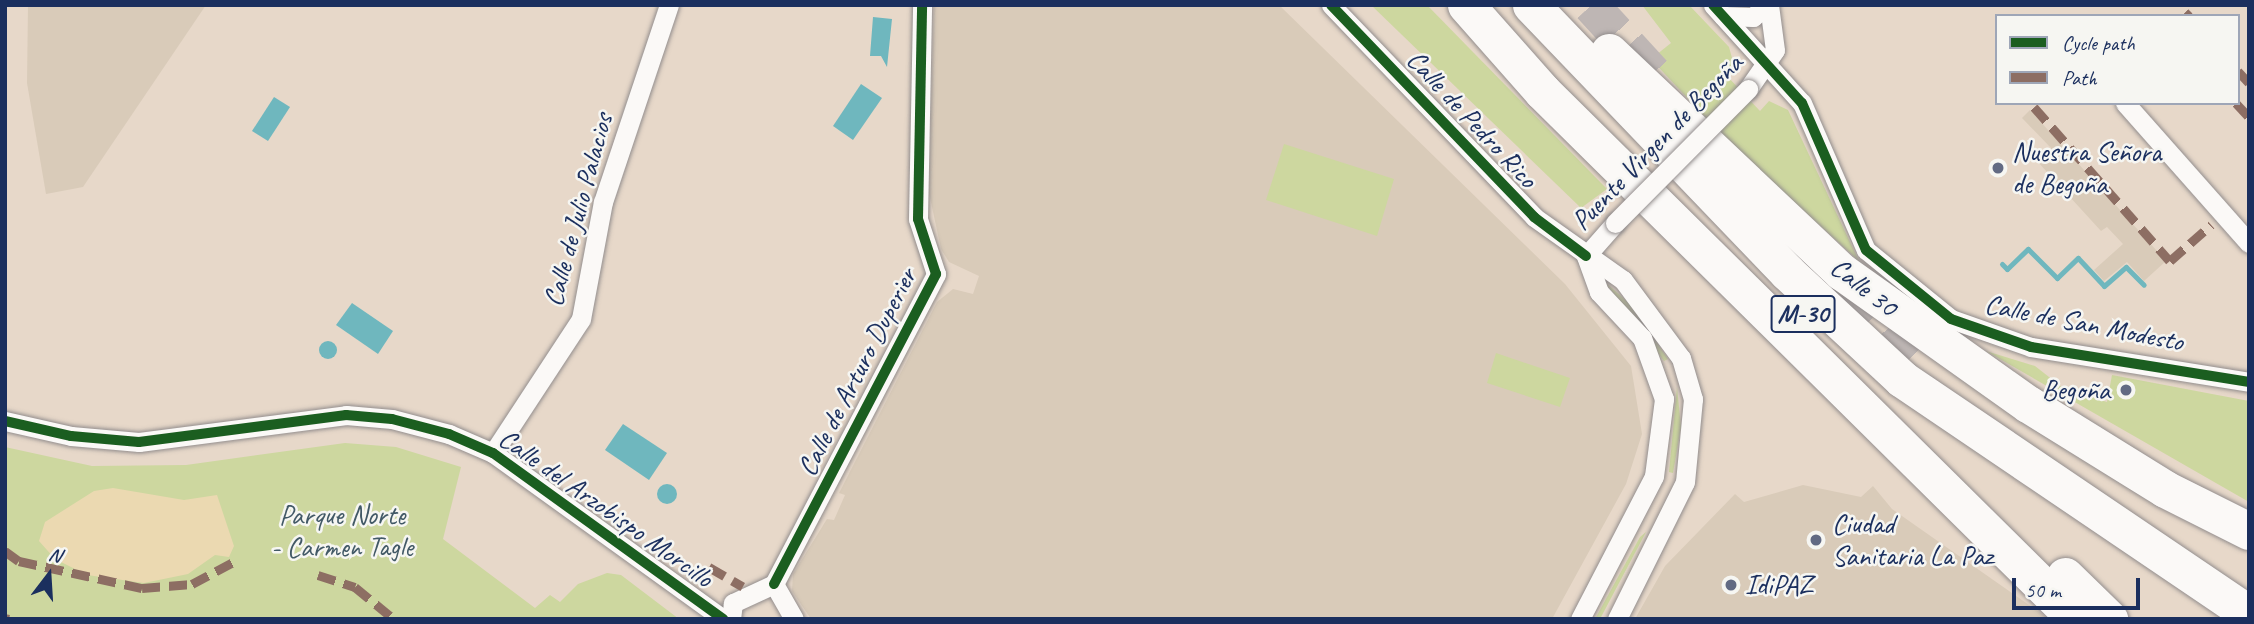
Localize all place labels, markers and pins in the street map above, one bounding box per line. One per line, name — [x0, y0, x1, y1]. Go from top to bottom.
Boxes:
place label: Nuestra Señora de Begoña — [2012, 135, 2161, 201]
marker: Nuestra Señora de Begoña — [1990, 160, 2006, 176]
place label: Begoña — [2042, 373, 2110, 407]
marker: Begoña — [2116, 380, 2136, 400]
place label: Ciudad Sanitaria La Paz — [1832, 507, 1993, 573]
marker: Ciudad Sanitaria La Paz — [1806, 530, 1826, 550]
place label: IdiPAZ — [1745, 568, 1813, 602]
marker: IdiPAZ — [1723, 577, 1739, 593]

